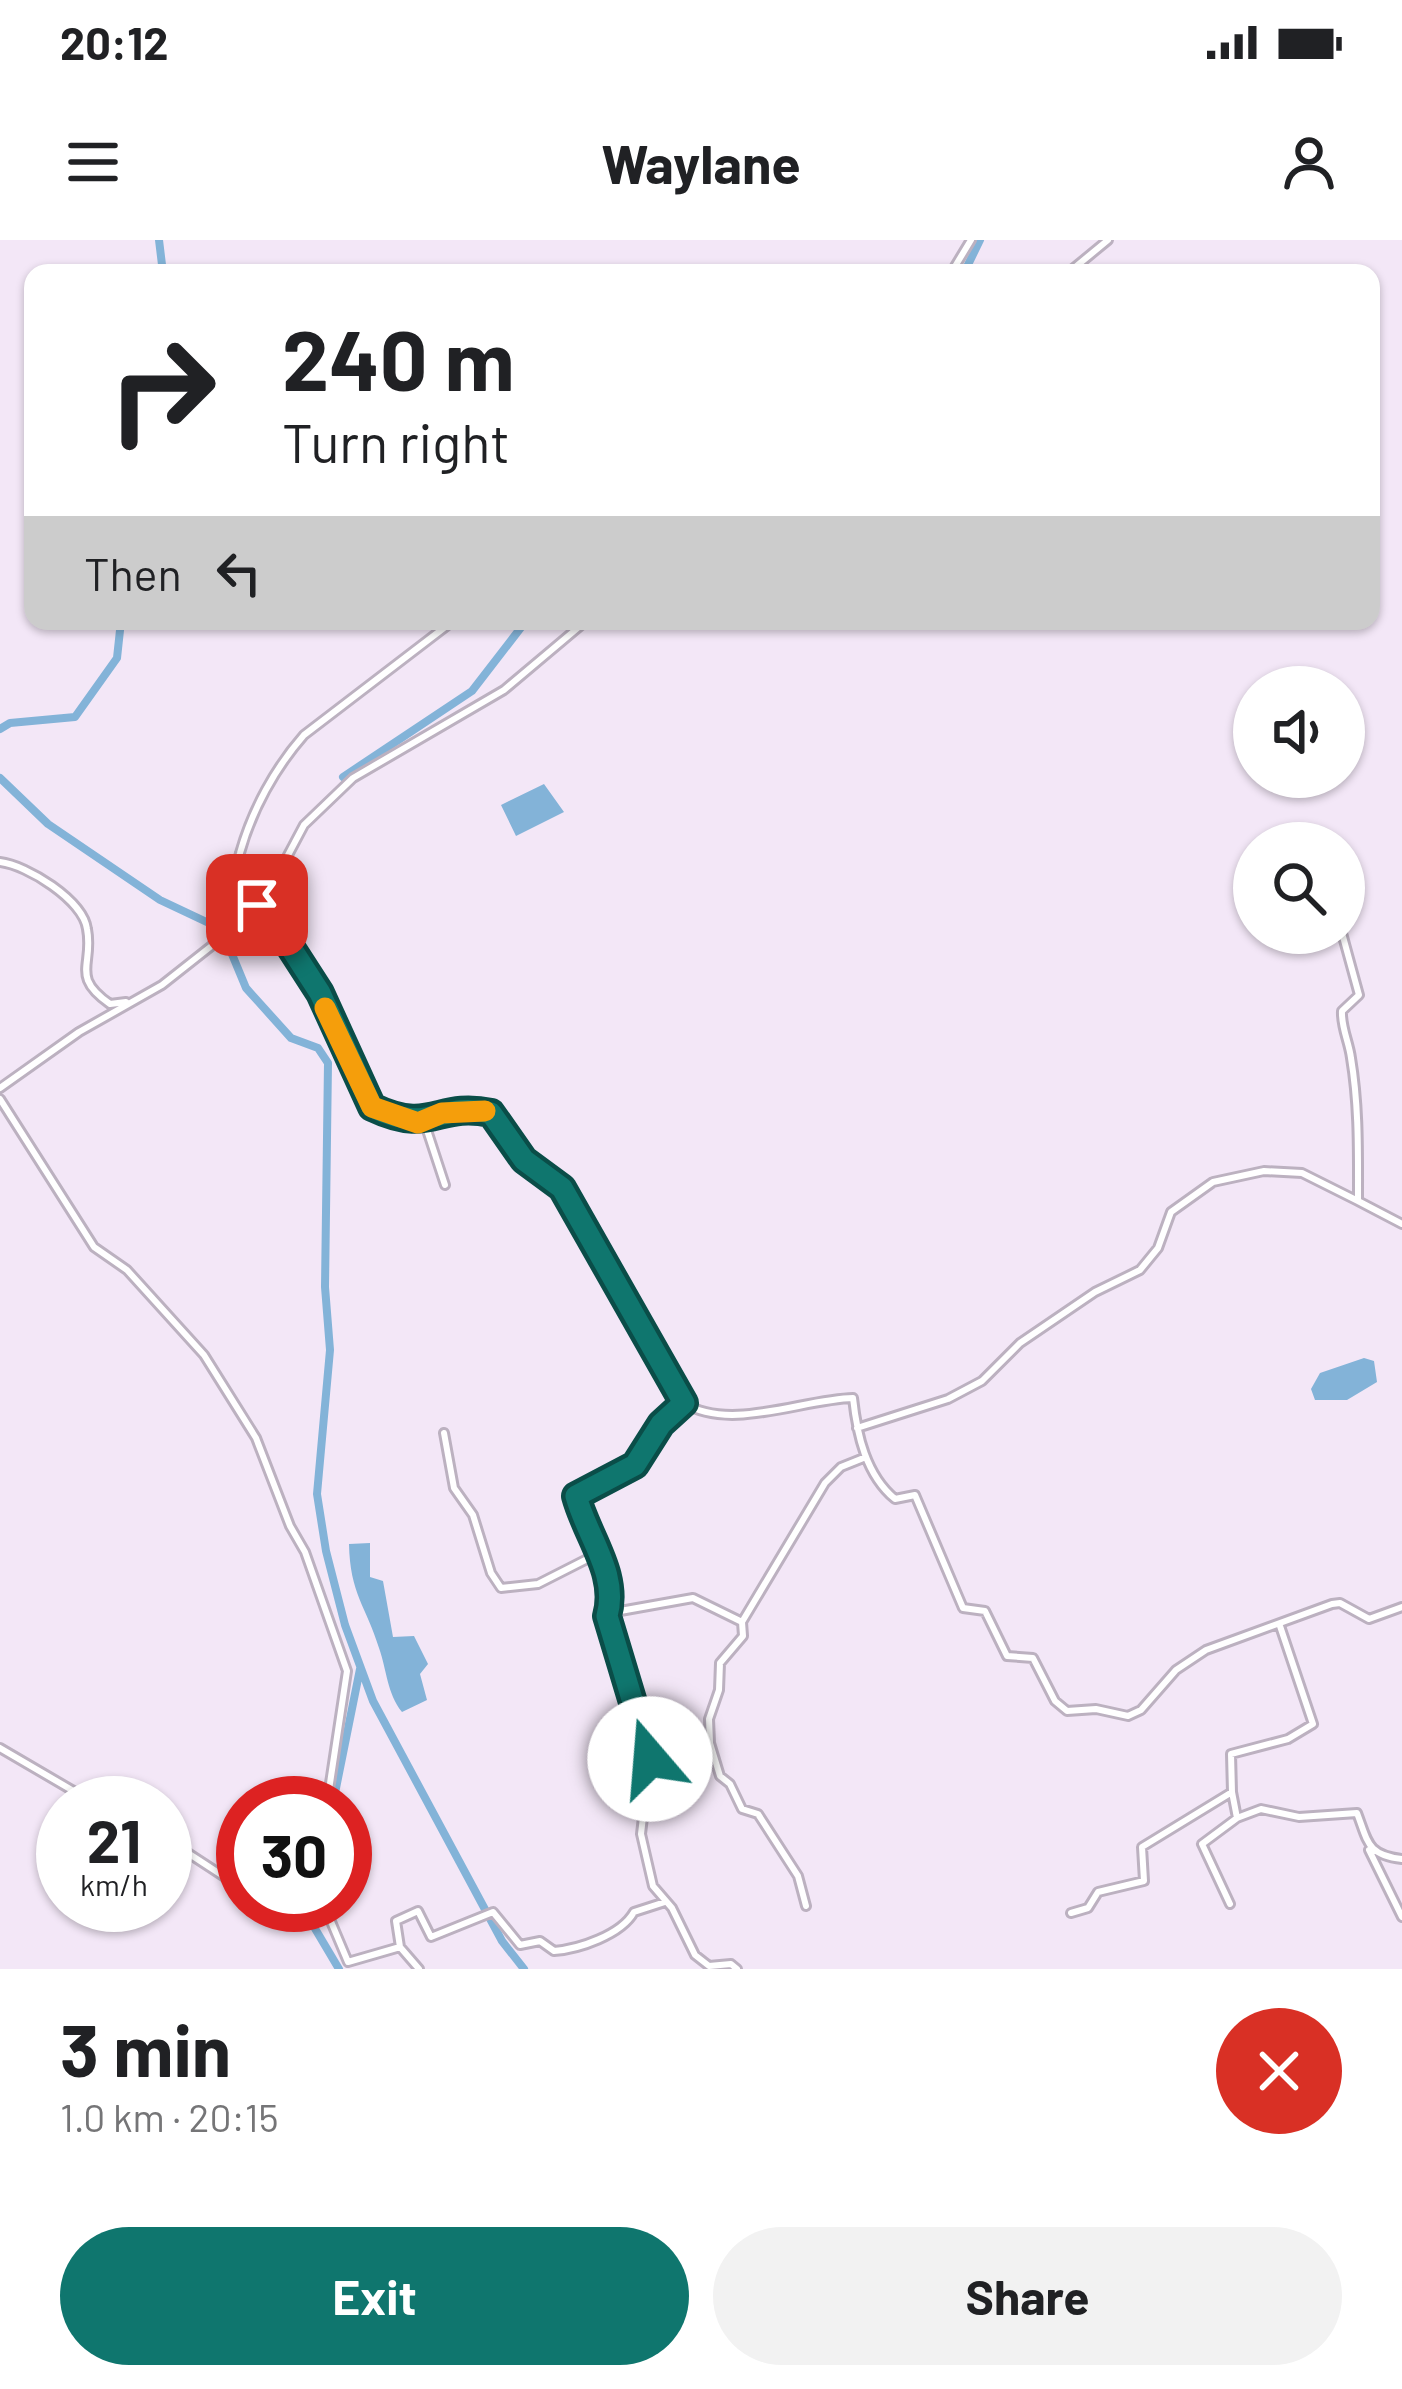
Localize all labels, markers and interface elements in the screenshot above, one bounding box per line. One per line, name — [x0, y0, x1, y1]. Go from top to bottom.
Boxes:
text: 20:12 — [60, 15, 168, 69]
icon: menu — [60, 129, 126, 195]
icon: person — [1276, 129, 1342, 195]
text: Waylane — [601, 130, 801, 195]
text: 240 m — [282, 307, 515, 408]
icon: right — [84, 312, 240, 468]
text: Turn right — [282, 409, 510, 474]
icon: left — [206, 540, 272, 606]
text: Then — [84, 546, 182, 600]
map controls — [1233, 666, 1365, 954]
button: sound — [1233, 666, 1365, 798]
button: search — [1233, 822, 1365, 954]
pin — [206, 854, 308, 956]
icon: arrive — [224, 872, 290, 938]
position arrow — [587, 1696, 713, 1822]
speed limit sign: 30 — [216, 1776, 372, 1932]
text: 21 — [87, 1803, 141, 1875]
text: km/h — [80, 1866, 148, 1902]
text: 3 min — [60, 2005, 231, 2091]
button: close — [1216, 2008, 1342, 2134]
text: 1.0 km · 20:15 — [60, 2093, 278, 2140]
button: Exit — [60, 2227, 689, 2365]
button: Share — [713, 2227, 1342, 2365]

